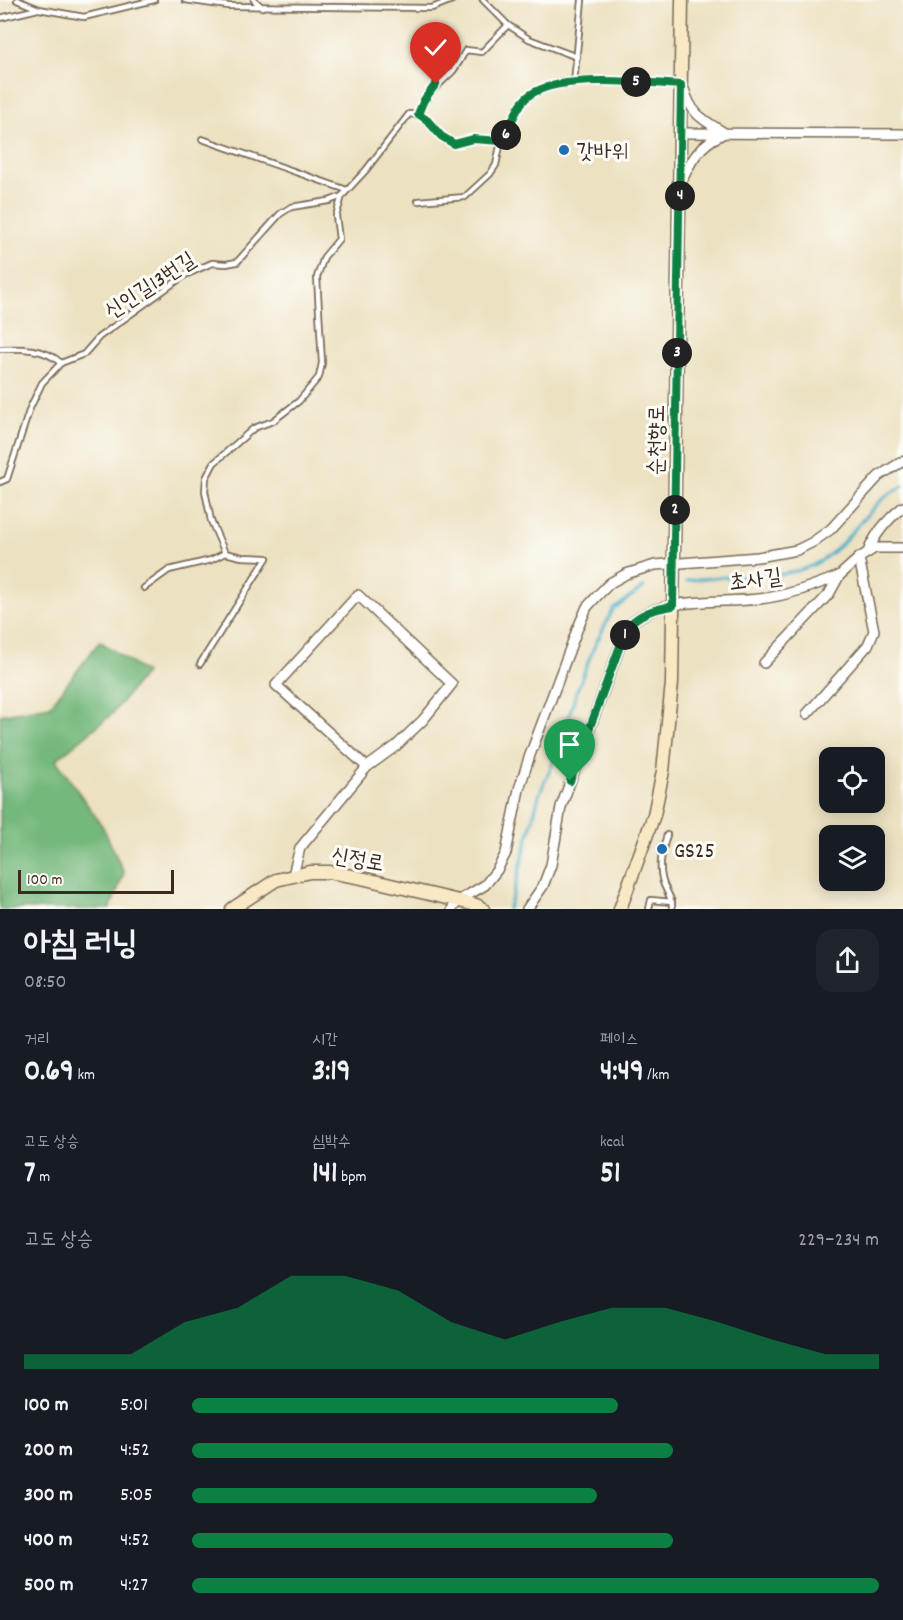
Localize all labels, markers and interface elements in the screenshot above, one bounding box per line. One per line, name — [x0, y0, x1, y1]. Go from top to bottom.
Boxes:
pin — [410, 22, 461, 84]
icon: check — [419, 31, 452, 64]
pin: 5 — [621, 67, 651, 97]
text: 5 — [632, 70, 640, 93]
pin: 6 — [491, 120, 521, 150]
text: 6 — [502, 123, 510, 146]
place label: 갓바위 — [576, 138, 629, 169]
marker: 갓바위 — [557, 143, 571, 157]
pin: 4 — [665, 181, 695, 211]
text: 4 — [677, 184, 683, 207]
street label: 신인길13번길 — [99, 246, 203, 328]
pin: 3 — [662, 338, 692, 368]
text: 3 — [673, 341, 681, 364]
street label: 순천향로 — [642, 404, 675, 476]
pin: 2 — [660, 495, 690, 525]
text: 2 — [672, 498, 679, 521]
street label: 초사길 — [727, 562, 784, 601]
pin: 1 — [610, 620, 640, 650]
text: 1 — [623, 623, 627, 646]
pin — [544, 719, 595, 781]
icon: arrive — [553, 728, 586, 761]
map controls — [819, 747, 885, 891]
button: locate — [819, 747, 885, 813]
button: layers — [819, 825, 885, 891]
place label: GS25 — [674, 837, 715, 868]
street label: 신정로 — [329, 842, 386, 881]
marker: GS25 — [655, 842, 669, 856]
scale bar — [18, 867, 174, 894]
text: 100 m — [27, 869, 63, 892]
text: 아침 러닝 — [24, 923, 138, 970]
button: share — [816, 929, 879, 992]
text: 08:50 — [24, 969, 66, 997]
text: 거리 — [24, 1029, 50, 1052]
text: 시간 — [312, 1029, 338, 1052]
text: 페이스 — [600, 1029, 639, 1052]
text: 0.69 — [24, 1052, 74, 1095]
text: 3:19 — [312, 1052, 351, 1095]
text: 4:49 — [600, 1052, 644, 1095]
text: km — [74, 1064, 95, 1087]
text: /km — [644, 1064, 669, 1087]
text: 고도 상승 — [24, 1131, 79, 1154]
text: 심박수 — [312, 1131, 351, 1154]
text: kcal — [600, 1131, 624, 1154]
text: 7 — [24, 1154, 36, 1197]
text: 141 — [312, 1154, 338, 1197]
text: 51 — [600, 1154, 620, 1197]
text: m — [36, 1166, 50, 1189]
text: bpm — [338, 1166, 367, 1189]
text: 고도 상승 — [24, 1227, 93, 1255]
text: 229–234 m — [798, 1227, 879, 1255]
text: 100 m — [24, 1392, 69, 1420]
text: 5:01 — [120, 1392, 148, 1420]
text: 200 m — [24, 1437, 73, 1465]
text: 4:52 — [120, 1437, 150, 1465]
text: 300 m — [24, 1482, 73, 1510]
text: 5:05 — [120, 1482, 153, 1510]
text: 400 m — [24, 1527, 72, 1555]
text: 4:52 — [120, 1527, 150, 1555]
text: 500 m — [24, 1572, 73, 1600]
text: 4:27 — [120, 1572, 148, 1600]

